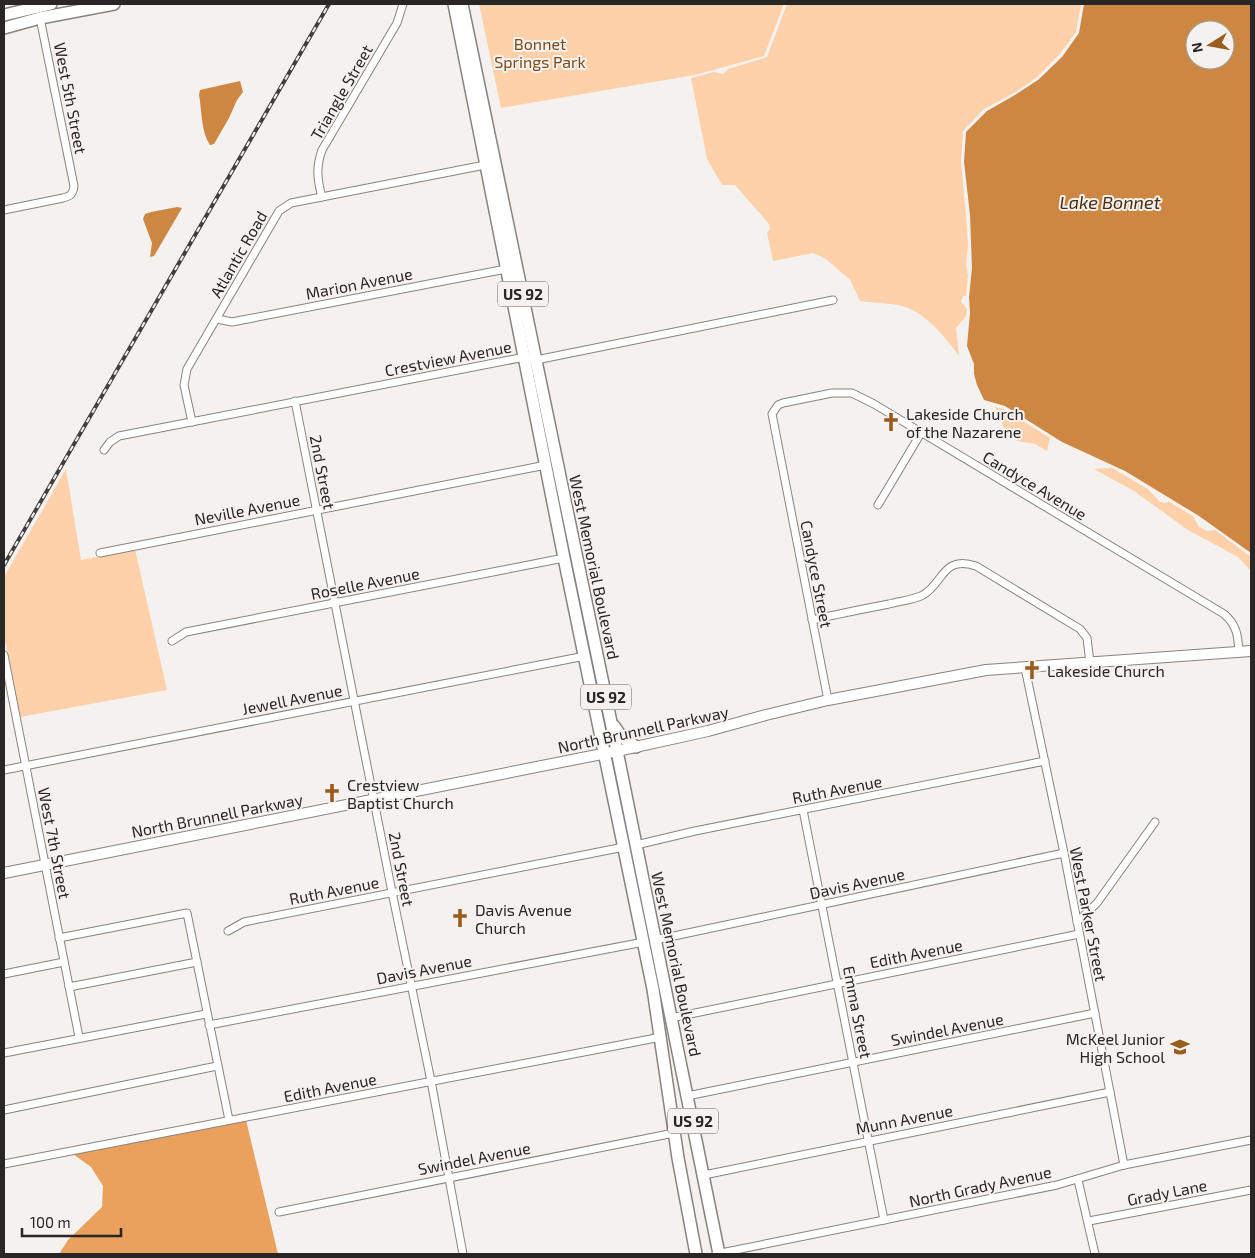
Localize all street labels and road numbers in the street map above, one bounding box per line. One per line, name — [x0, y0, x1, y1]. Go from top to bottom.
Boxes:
street label: West 5th Street — [51, 41, 91, 155]
street label: Triangle Street — [306, 41, 376, 143]
street label: Atlantic Road — [206, 207, 270, 301]
street label: Marion Avenue — [304, 263, 414, 303]
road number: US 92 — [498, 282, 548, 306]
street label: Crestview Avenue — [383, 336, 513, 380]
street label: 2nd Street — [306, 433, 340, 511]
street label: Candyce Avenue — [980, 447, 1090, 523]
street label: West Memorial Boulevard — [566, 473, 624, 661]
street label: Neville Avenue — [193, 489, 301, 529]
street label: Candyce Street — [797, 519, 837, 629]
street label: Roselle Avenue — [309, 563, 421, 603]
street label: Jewell Avenue — [240, 680, 344, 718]
road number: US 92 — [581, 684, 631, 710]
street label: North Brunnell Parkway — [556, 701, 731, 756]
street label: Ruth Avenue — [790, 771, 884, 807]
street label: West 7th Street — [35, 786, 75, 900]
street label: North Brunnell Parkway — [130, 789, 305, 841]
street label: 2nd Street — [385, 830, 419, 908]
street label: West Parker Street — [1067, 845, 1111, 983]
street label: Davis Avenue — [808, 864, 906, 902]
street label: West Memorial Boulevard — [648, 870, 706, 1058]
street label: Ruth Avenue — [287, 872, 381, 908]
street label: Edith Avenue — [868, 935, 964, 971]
street label: Davis Avenue — [375, 950, 473, 988]
street label: Emma Street — [840, 964, 876, 1060]
street label: Swindel Avenue — [889, 1009, 1005, 1049]
street label: Edith Avenue — [282, 1069, 378, 1105]
street label: Munn Avenue — [854, 1100, 954, 1138]
road number: US 92 — [668, 1108, 718, 1134]
street label: Swindel Avenue — [416, 1138, 532, 1178]
street label: North Grady Avenue — [907, 1162, 1053, 1210]
street label: Grady Lane — [1125, 1175, 1209, 1209]

